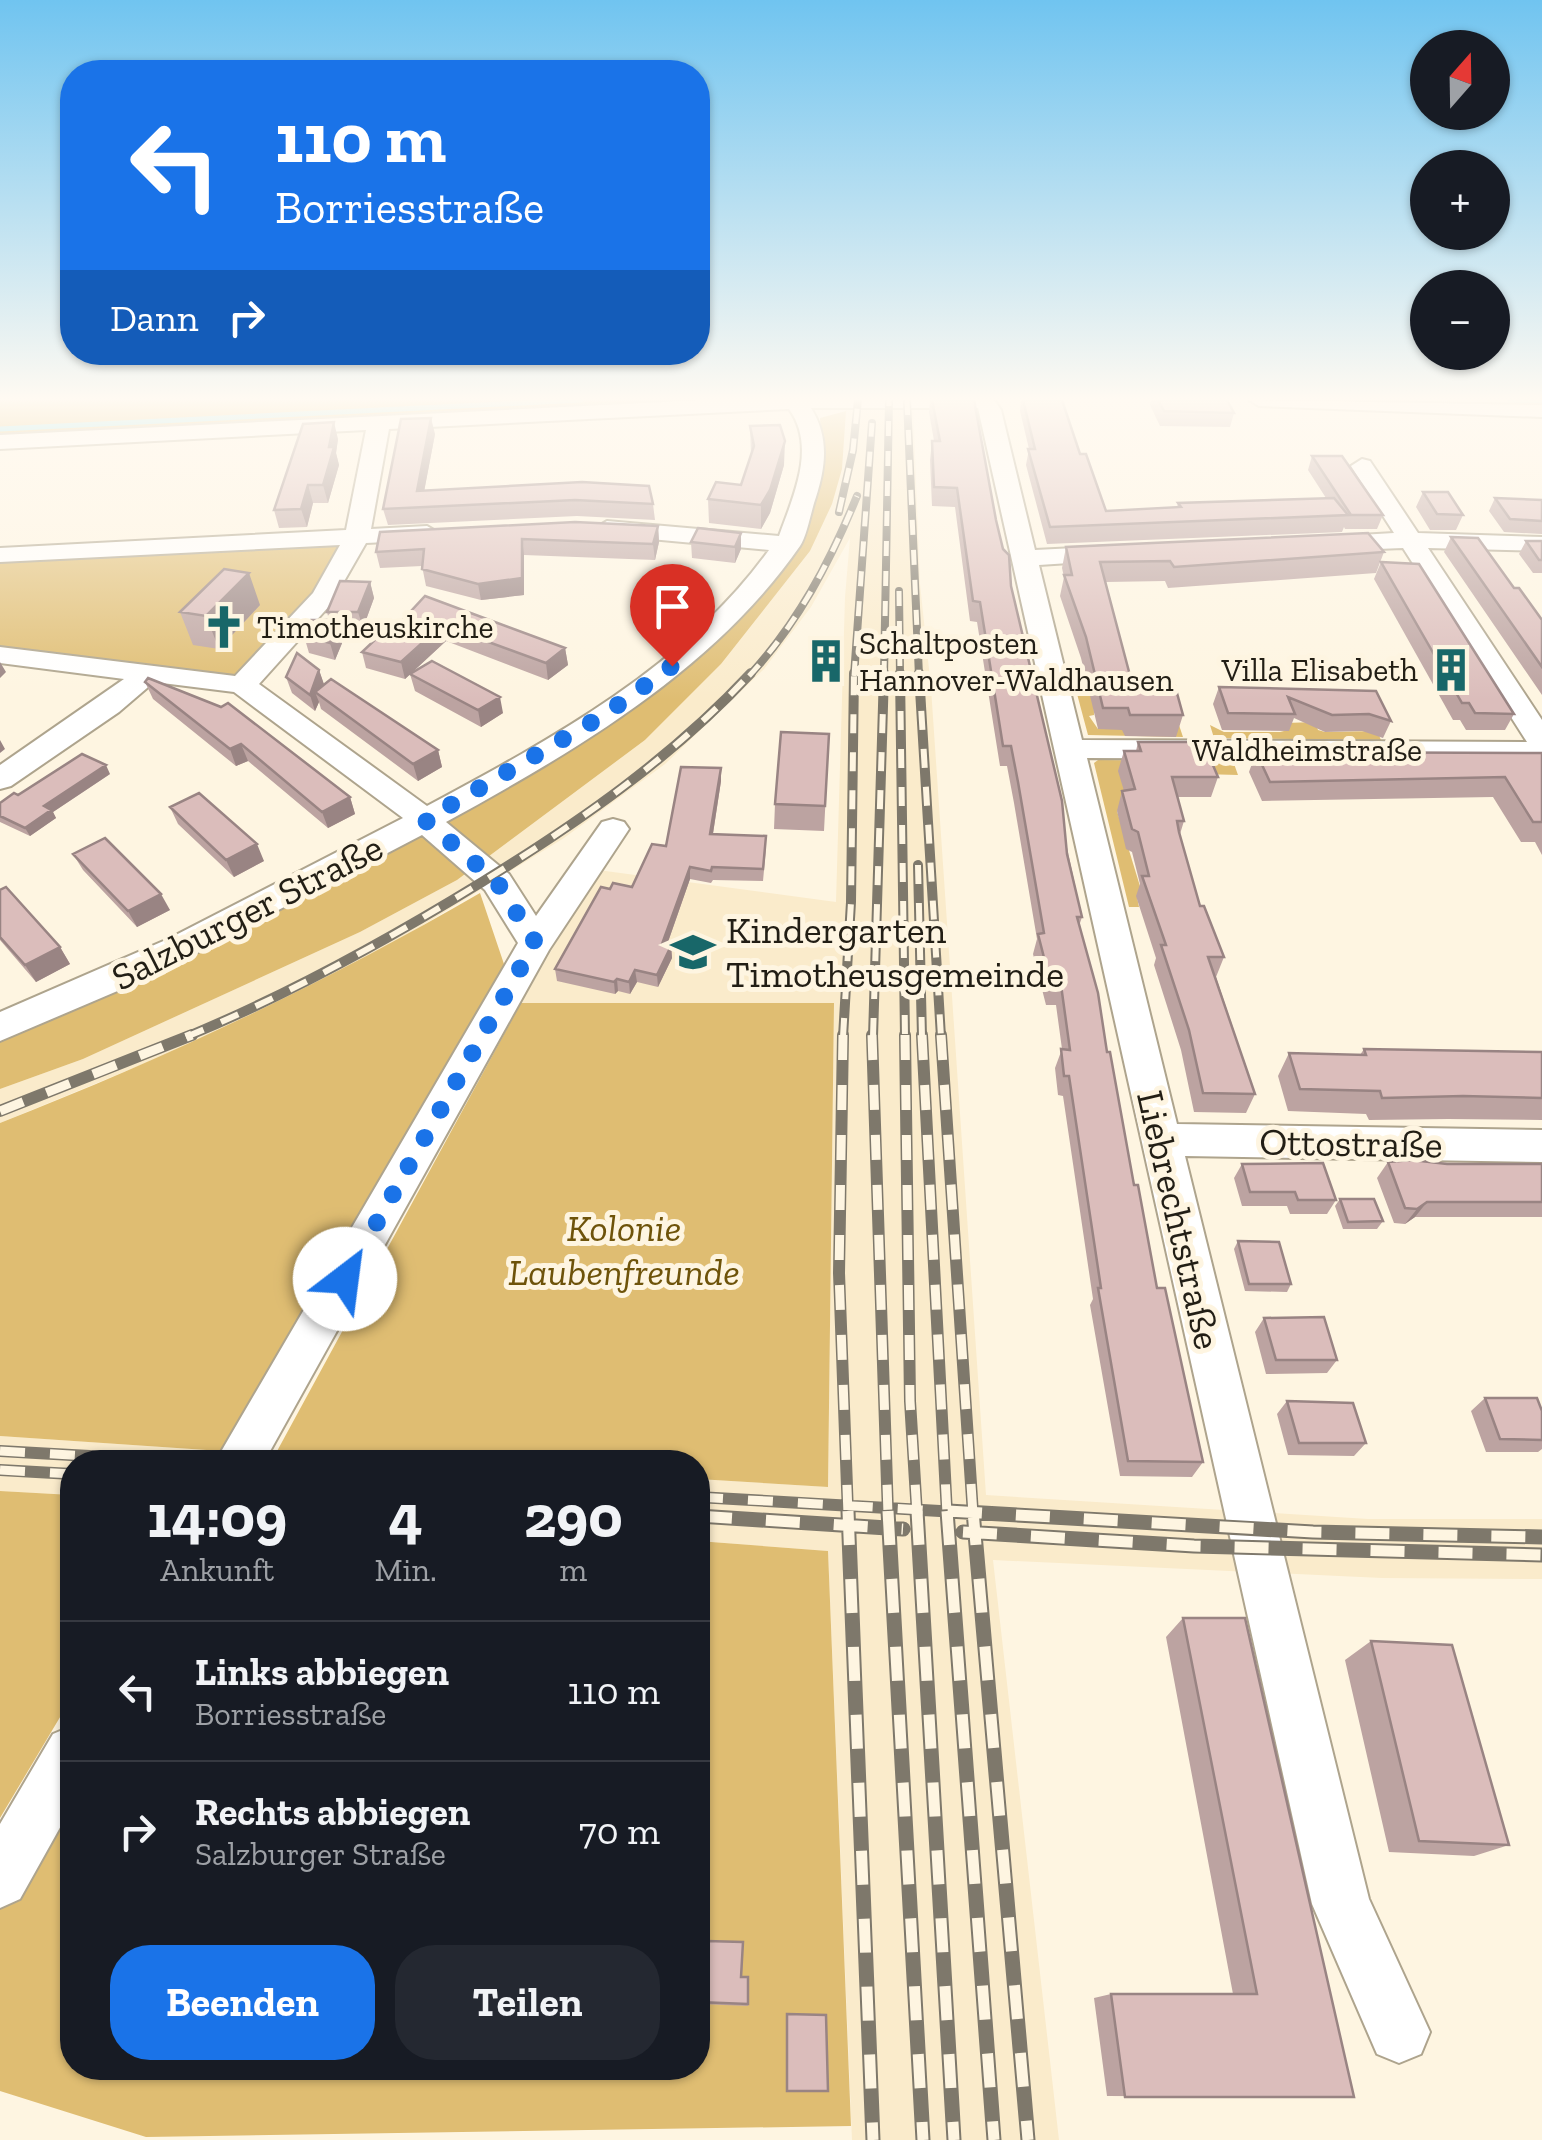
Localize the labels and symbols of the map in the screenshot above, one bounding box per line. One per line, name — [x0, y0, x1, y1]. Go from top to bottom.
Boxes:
north arrow — [1410, 30, 1510, 130]
pin — [630, 564, 715, 667]
church icon: Timotheuskirche — [200, 603, 248, 651]
place label: Timotheuskirche — [257, 608, 493, 646]
place label: Schaltposten Hannover-Waldhausen — [859, 624, 1174, 699]
building icon: Schaltposten Hannover-Waldhausen — [802, 637, 850, 685]
building icon: Villa Elisabeth — [1427, 646, 1475, 694]
place label: Villa Elisabeth — [1221, 651, 1418, 689]
street label: Waldheimstraße — [1192, 731, 1422, 769]
street label: Salzburger Straße — [104, 824, 390, 1000]
place label: Kindergarten Timotheusgemeinde — [726, 907, 1064, 997]
school or university icon: Kindergarten Timotheusgemeinde — [669, 928, 717, 976]
street label: Liebrechtstraße — [1127, 1086, 1231, 1354]
street label: Ottostraße — [1259, 1118, 1443, 1168]
park label: Kolonie Laubenfreunde — [508, 1205, 740, 1295]
position arrow — [293, 1227, 397, 1331]

